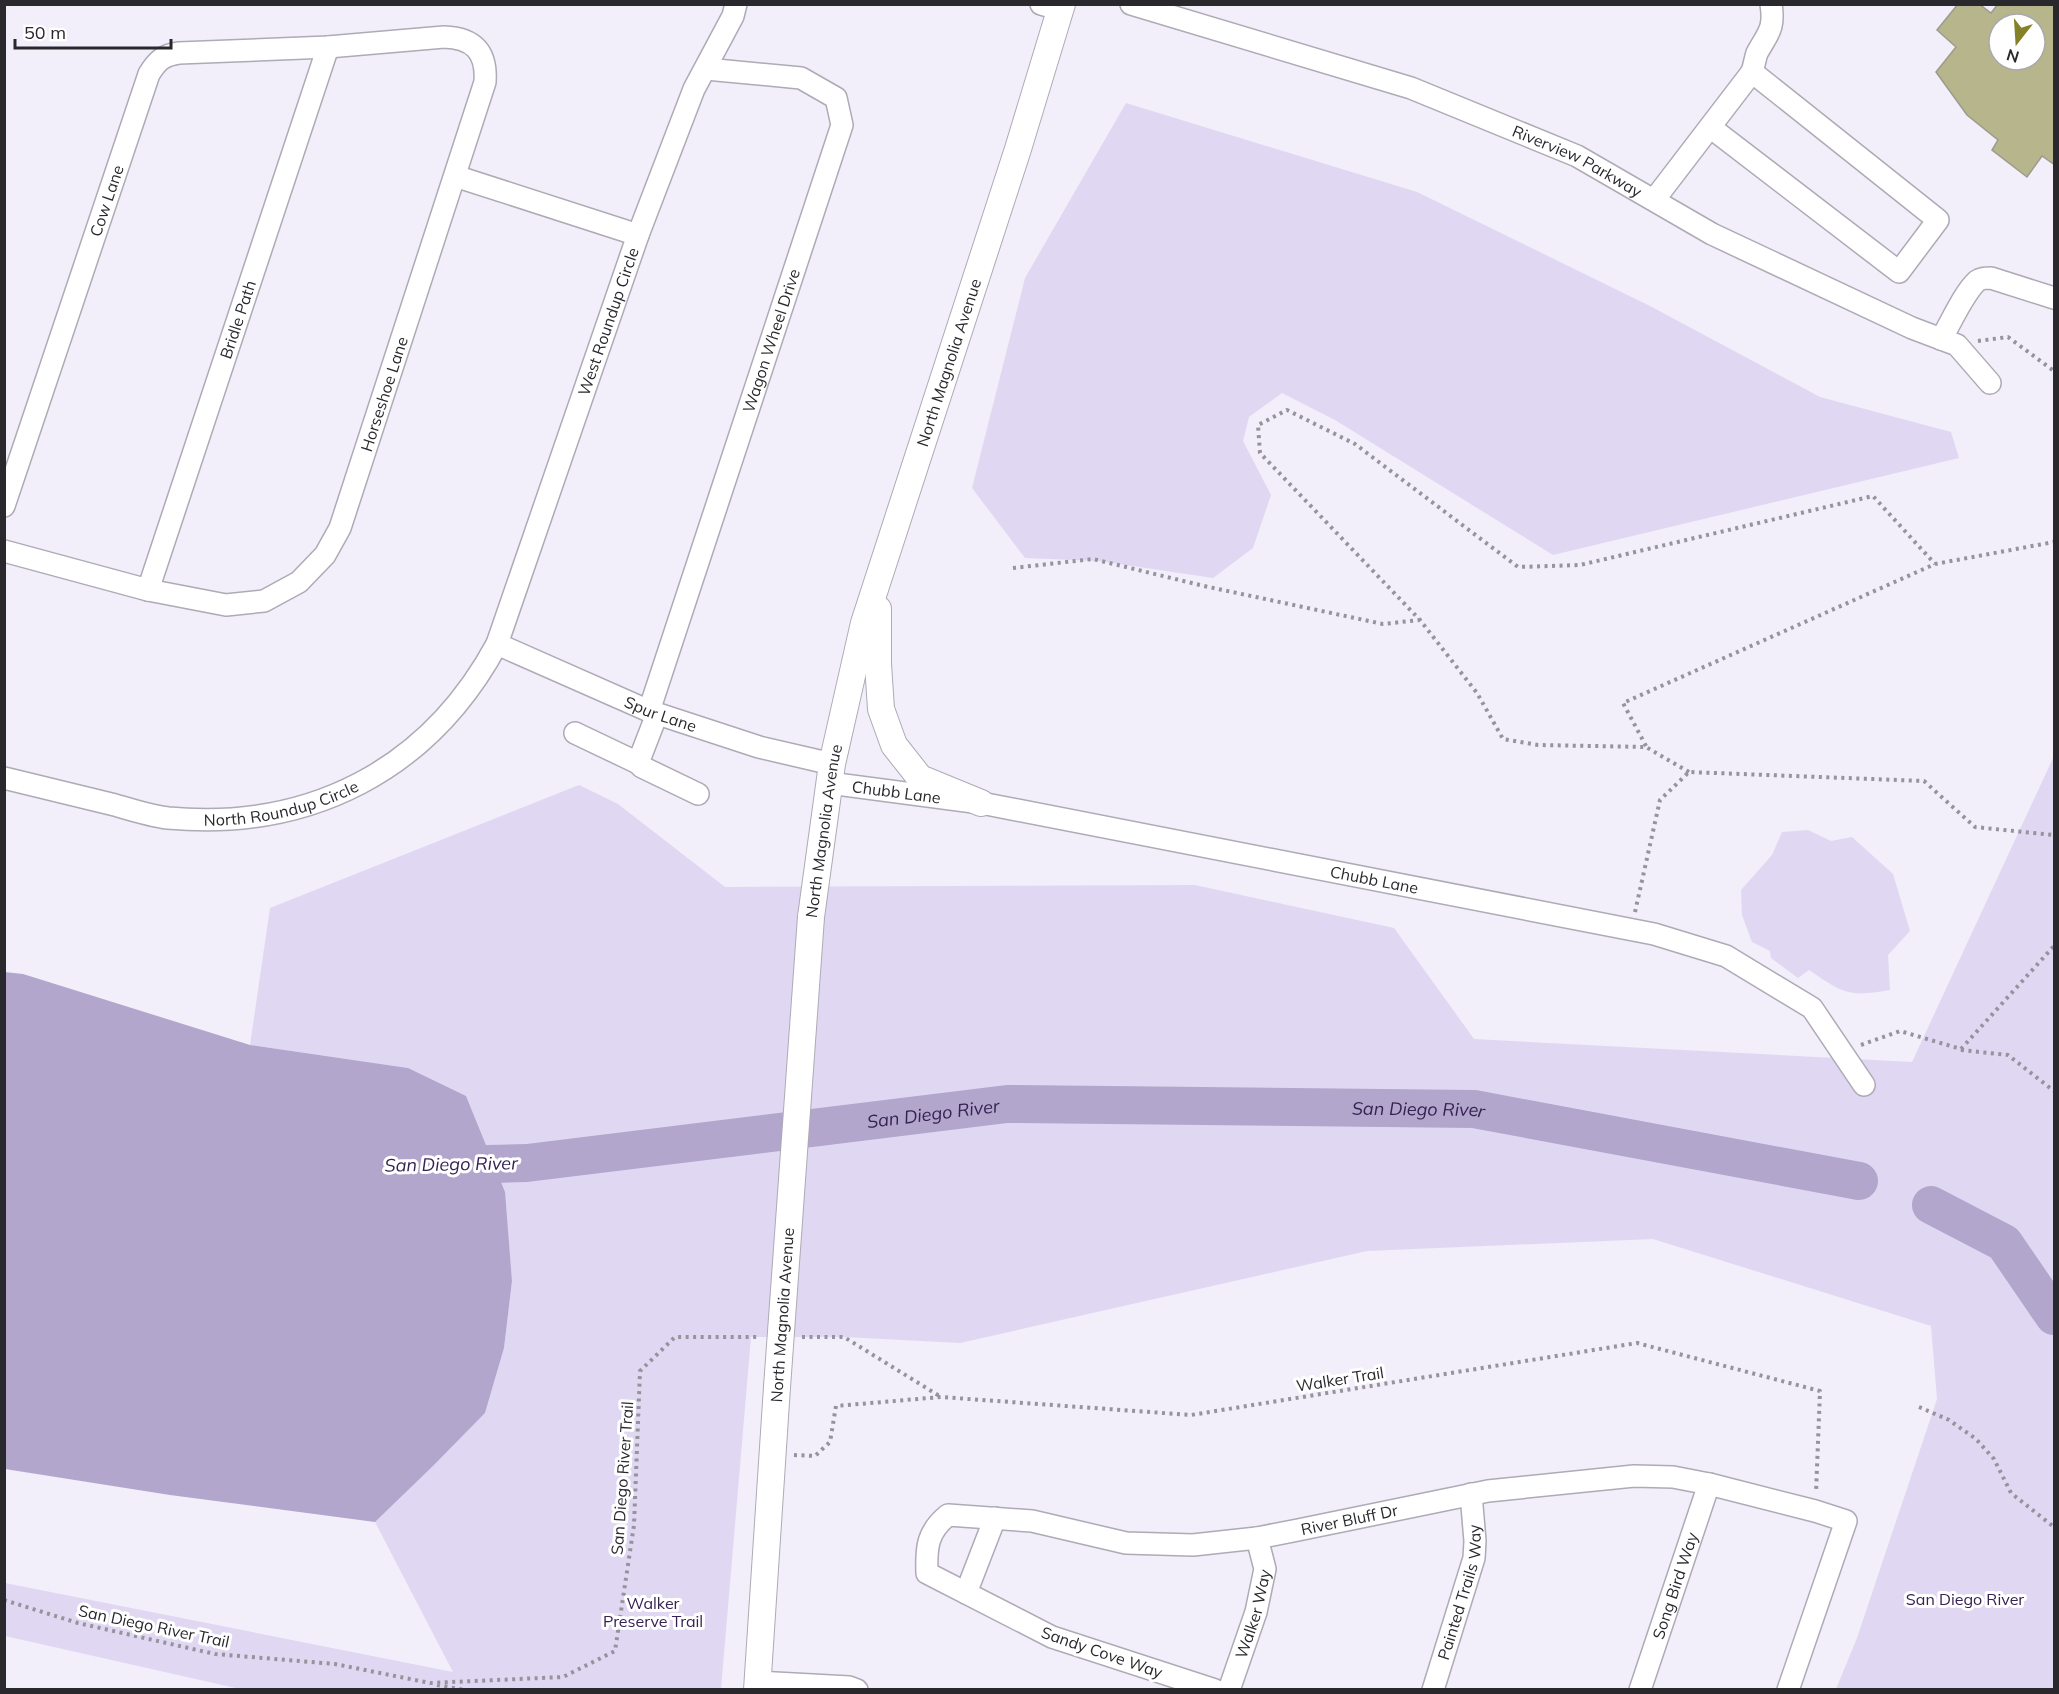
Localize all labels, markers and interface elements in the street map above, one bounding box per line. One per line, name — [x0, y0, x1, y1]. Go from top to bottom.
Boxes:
scale bar — [15, 12, 171, 50]
north arrow — [1987, 12, 2047, 72]
text: 50 m — [24, 21, 66, 44]
text: N — [2004, 45, 2021, 68]
street label: Riverview Parkway — [1509, 121, 1646, 202]
street label: Cow Lane — [85, 162, 128, 239]
street label: West Roundup Circle — [573, 245, 643, 398]
street label: Wagon Wheel Drive — [738, 266, 804, 415]
street label: North Magnolia Avenue — [912, 276, 985, 449]
street label: Bridle Path — [215, 278, 260, 361]
street label: Horseshoe Lane — [356, 334, 412, 454]
street label: Spur Lane — [621, 691, 699, 736]
street label: North Magnolia Avenue — [801, 742, 846, 919]
street label: North Roundup Circle — [204, 776, 361, 830]
street label: Chubb Lane — [851, 776, 942, 808]
street label: Chubb Lane — [1329, 861, 1420, 898]
water label: San Diego River — [865, 1093, 1002, 1133]
water label: San Diego River — [1352, 1096, 1488, 1123]
water label: San Diego River — [384, 1151, 519, 1177]
street label: North Magnolia Avenue — [766, 1227, 798, 1403]
street label: Walker Trail — [1295, 1362, 1385, 1396]
street label: San Diego River Trail — [607, 1401, 637, 1555]
street label: River Bluff Dr — [1299, 1500, 1400, 1539]
street label: Painted Trails Way — [1433, 1523, 1485, 1662]
street label: Song Bird Way — [1648, 1529, 1702, 1642]
street label: Walker Way — [1231, 1567, 1275, 1661]
park label: San Diego River — [1906, 1589, 2024, 1609]
park label: Walker Preserve Trail — [603, 1593, 703, 1631]
street label: San Diego River Trail — [77, 1600, 231, 1652]
street label: Sandy Cove Way — [1039, 1622, 1166, 1682]

